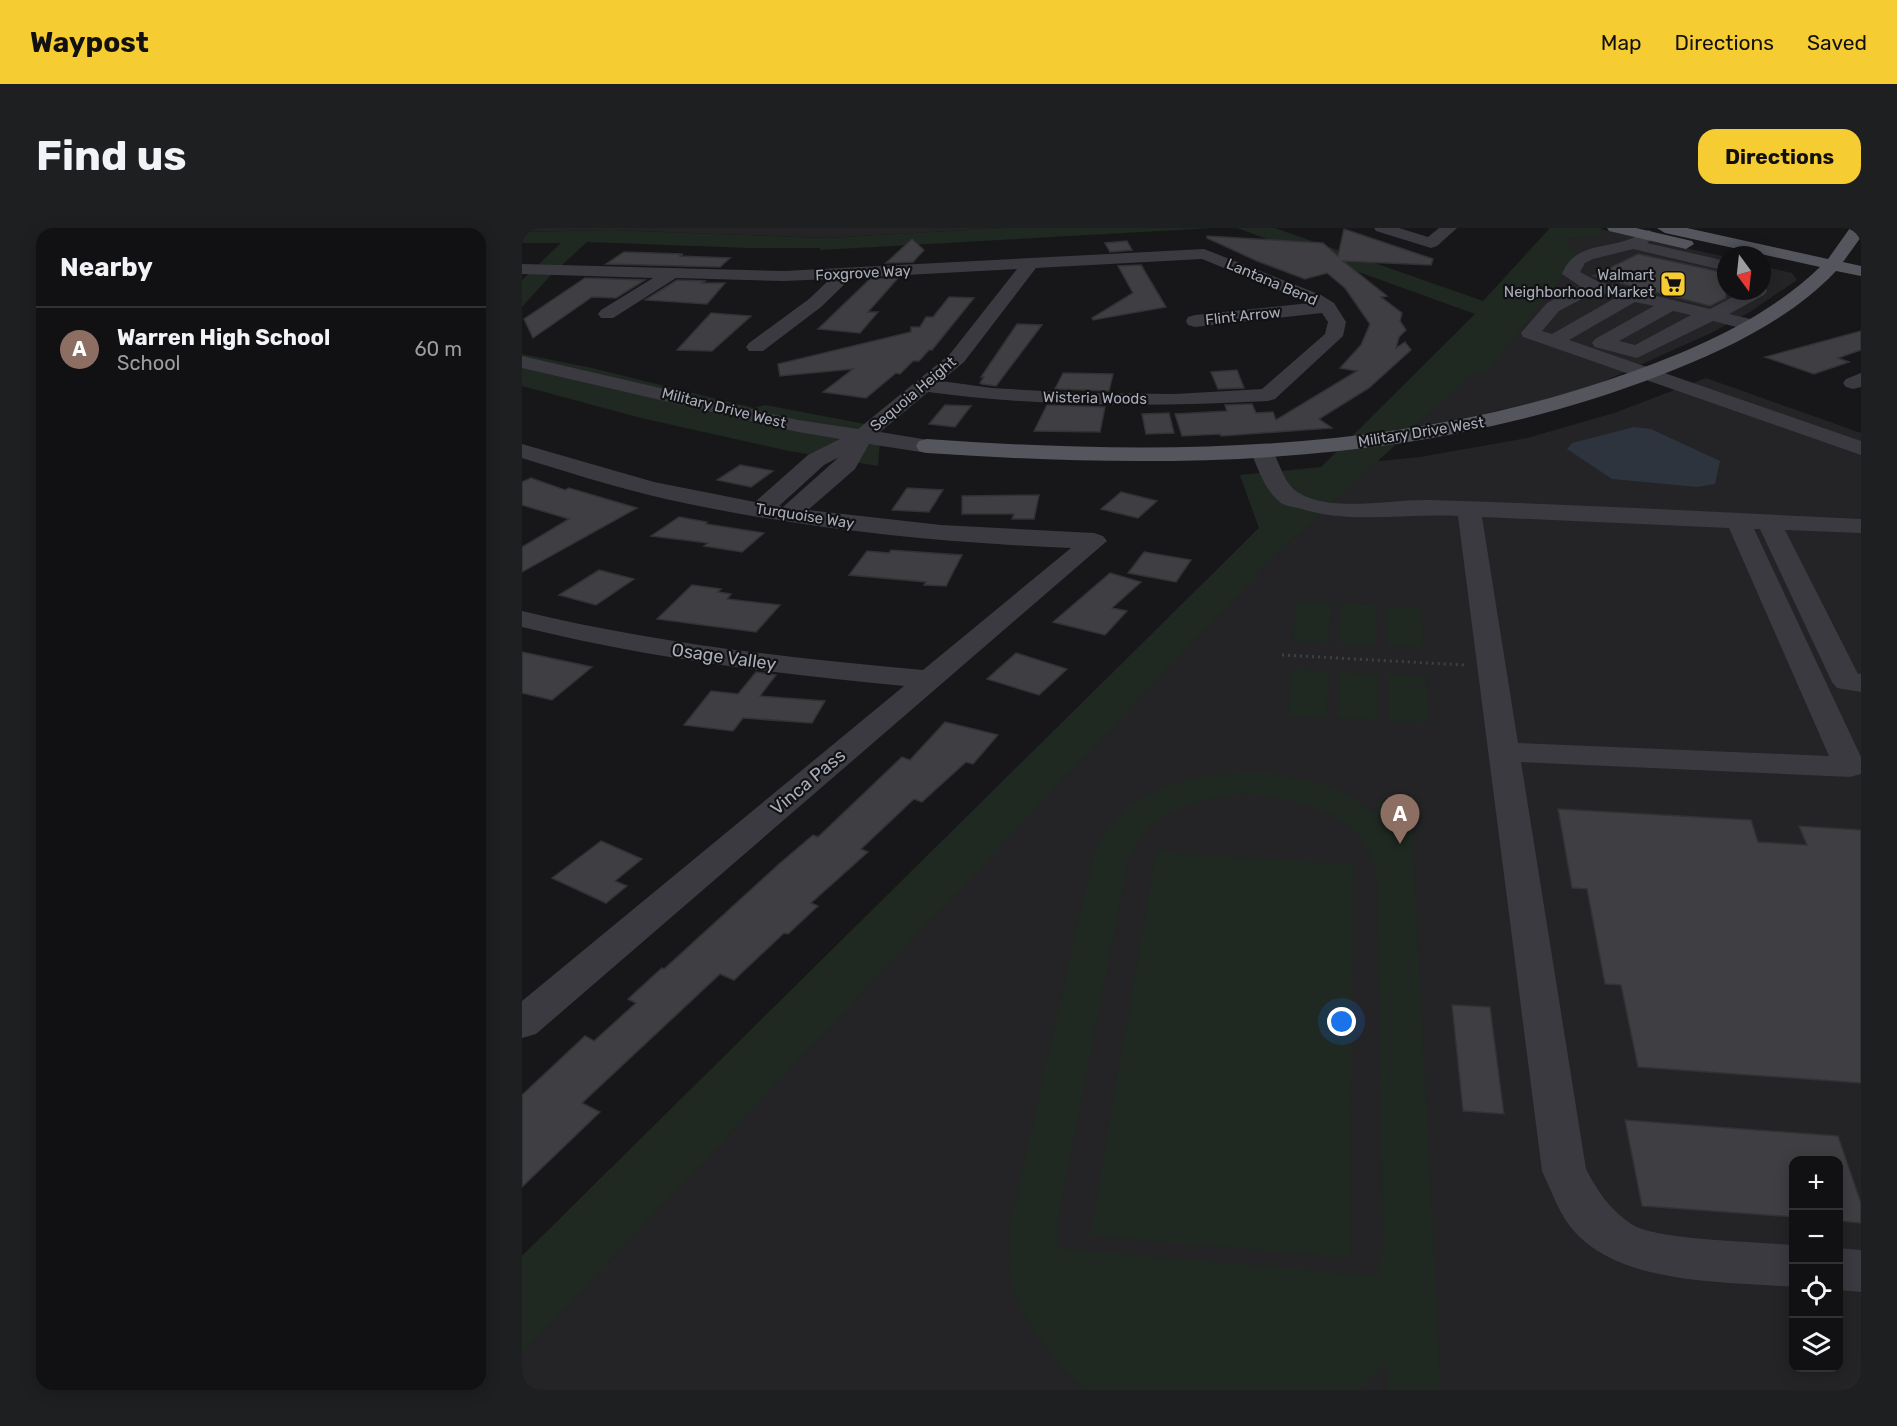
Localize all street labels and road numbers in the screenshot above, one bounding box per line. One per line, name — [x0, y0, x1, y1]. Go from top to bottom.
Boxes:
street label: Lantana Bend — [1224, 255, 1320, 309]
street label: Foxgrove Way — [815, 262, 911, 284]
street label: Flint Arrow — [1204, 303, 1282, 329]
street label: Sequoia Height — [866, 353, 960, 435]
street label: Military Drive West — [660, 384, 788, 432]
street label: Wisteria Woods — [1043, 388, 1148, 408]
street label: Military Drive West — [1357, 413, 1485, 451]
street label: Turquoise Way — [754, 499, 856, 533]
street label: Osage Valley — [670, 639, 778, 675]
street label: Vinca Pass — [766, 744, 850, 820]

